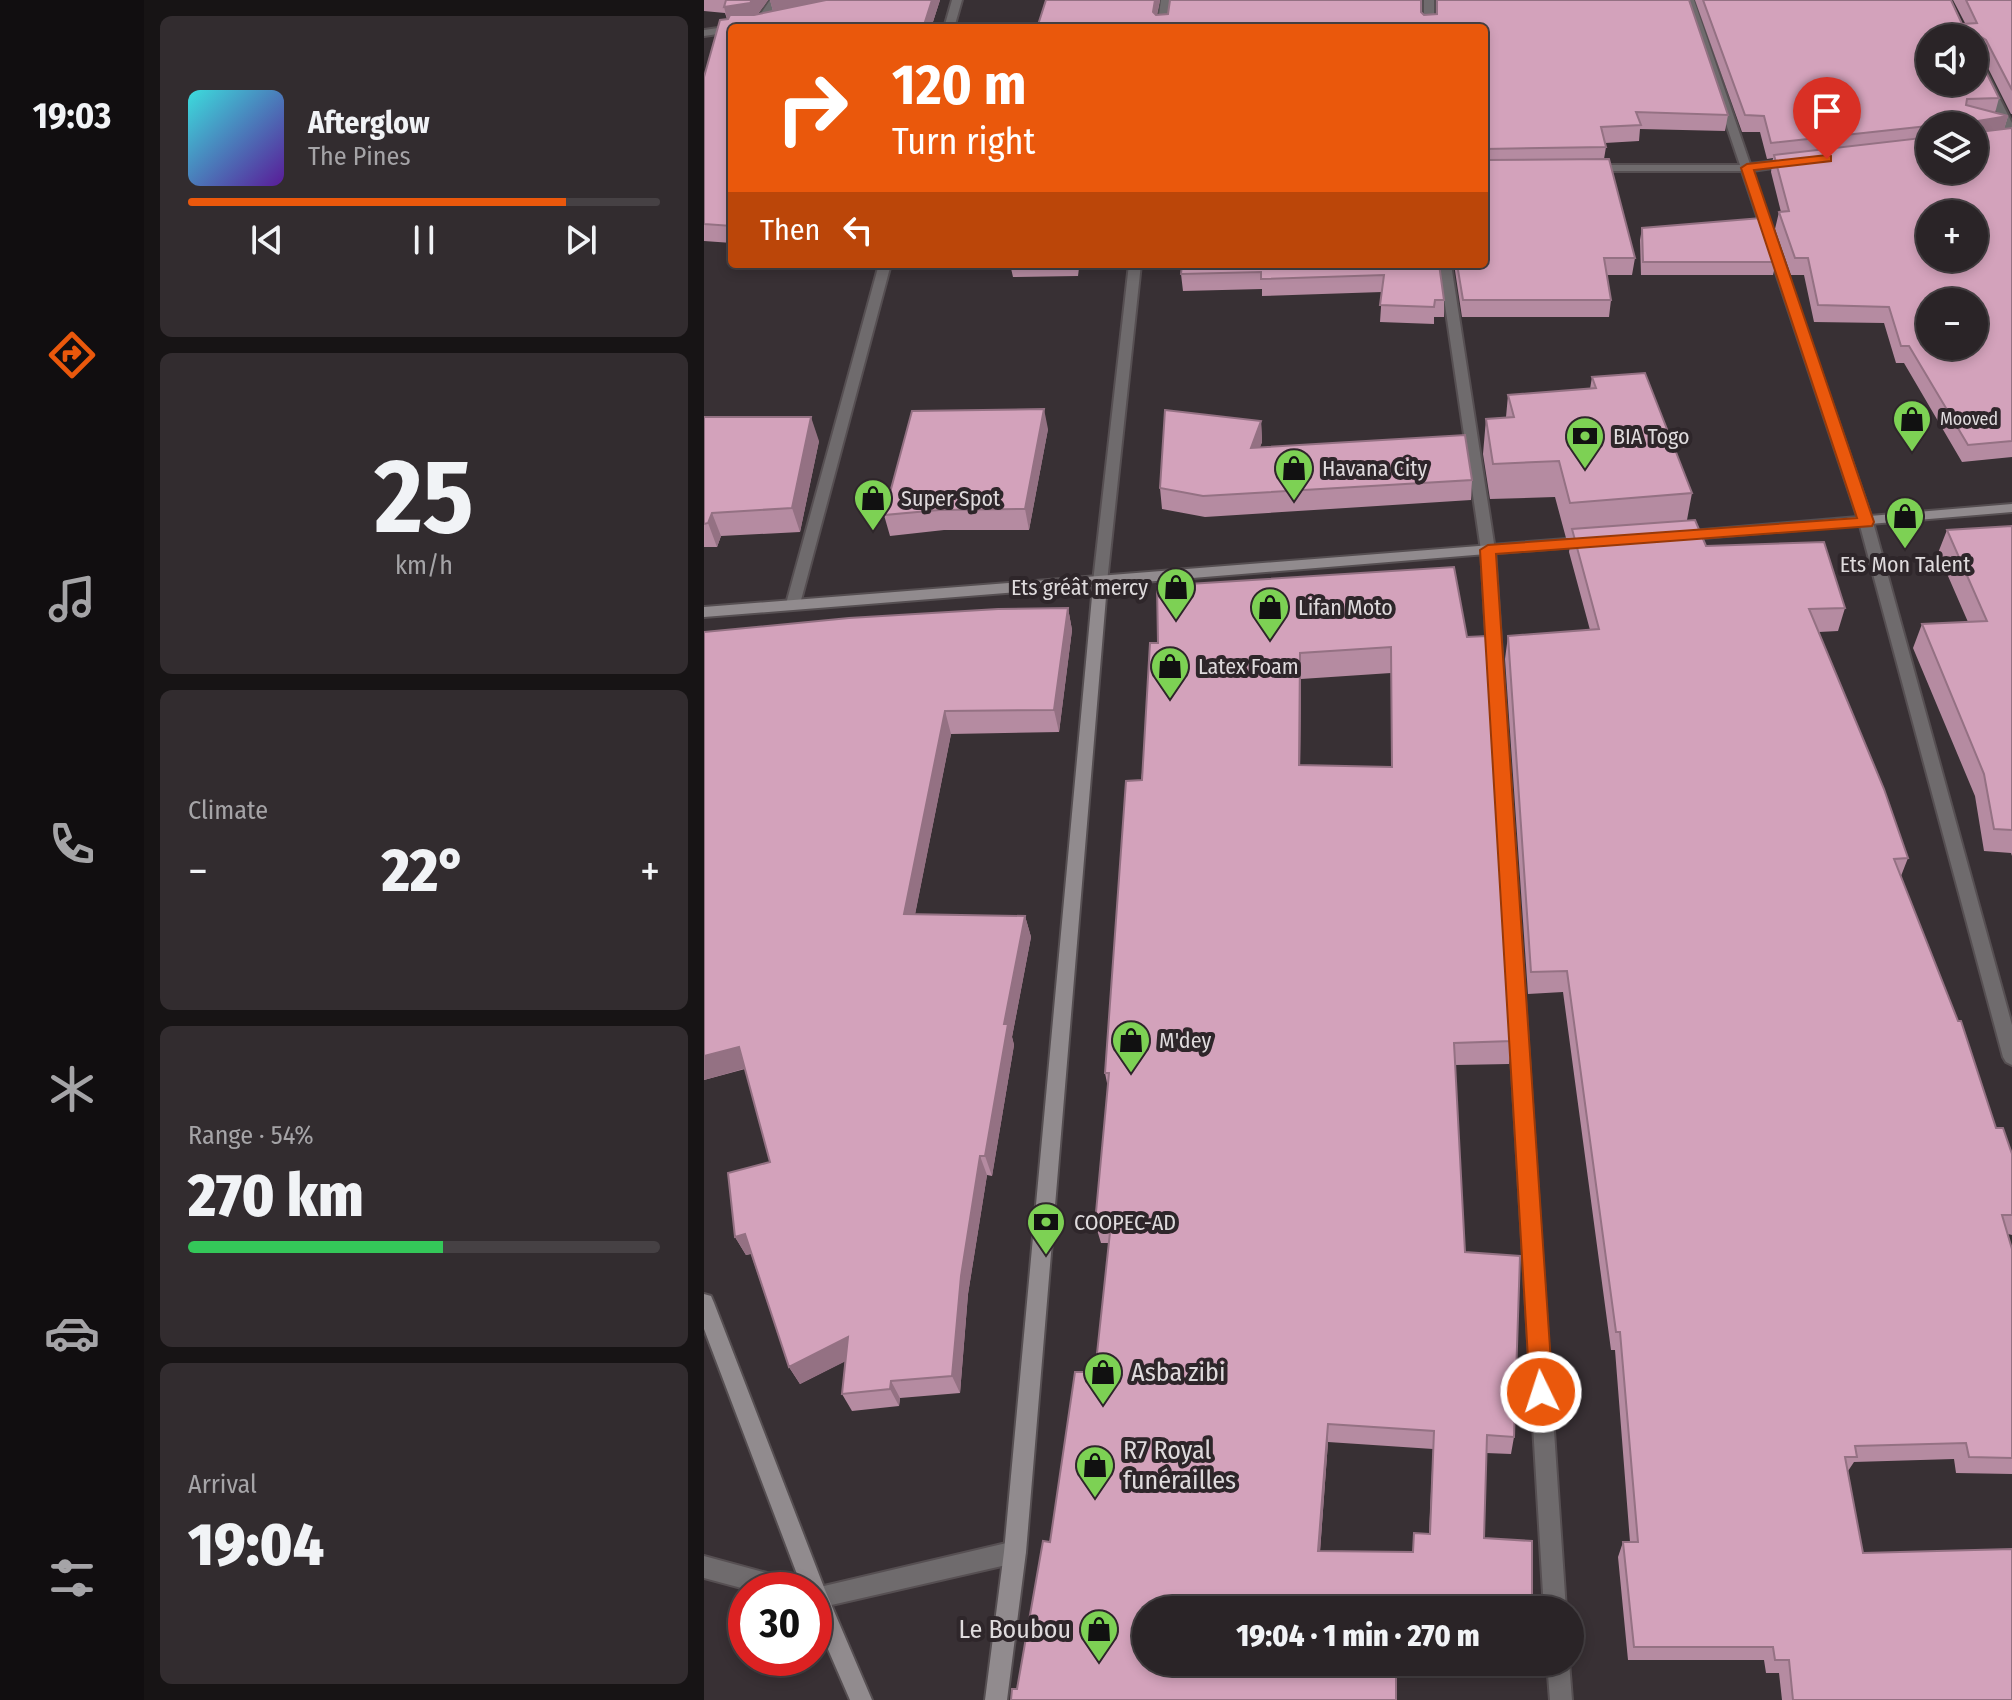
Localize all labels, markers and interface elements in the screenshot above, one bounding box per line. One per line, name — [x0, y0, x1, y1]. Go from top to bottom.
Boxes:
map controls — [1916, 24, 1988, 360]
button: sound — [1916, 24, 1988, 96]
text: 120 m — [892, 52, 1027, 119]
icon: right — [760, 56, 864, 160]
pin — [1793, 77, 1861, 159]
icon: arrive — [1805, 89, 1849, 133]
text: 19:03 — [33, 94, 111, 138]
text: Afterglow — [308, 105, 430, 141]
button: layers — [1916, 112, 1988, 184]
text: Turn right — [892, 120, 1035, 164]
text: The Pines — [308, 141, 411, 172]
button: + — [1916, 200, 1988, 272]
icon: left — [836, 208, 880, 252]
text: Then — [760, 212, 820, 248]
icon: previous — [245, 218, 289, 262]
icon: pause — [402, 218, 446, 262]
icon: next — [559, 218, 603, 262]
button: − — [1916, 288, 1988, 360]
icon: directions — [44, 327, 100, 383]
shop icon: Mooved — [1891, 398, 1933, 453]
place label: Mooved — [1940, 408, 1998, 430]
bank icon: BIA Togo — [1564, 415, 1606, 470]
place label: BIA Togo — [1613, 423, 1690, 450]
text: 25 — [374, 435, 474, 560]
shop icon: Havana City — [1273, 447, 1315, 502]
place label: Havana City — [1322, 455, 1427, 482]
shop icon: Super Spot — [852, 477, 894, 532]
place label: Super Spot — [901, 485, 1001, 512]
shop icon: Ets Mon Talent — [1884, 495, 1926, 550]
text: km/h — [395, 550, 453, 581]
place label: Ets Mon Talent — [1840, 551, 1971, 578]
shop icon: Ets gréât mercy — [1155, 566, 1197, 621]
icon: music — [44, 571, 100, 627]
place label: Ets gréât mercy — [1011, 574, 1148, 601]
shop icon: Lifan Moto — [1249, 586, 1291, 641]
place label: Lifan Moto — [1298, 594, 1393, 621]
shop icon: Latex Foam — [1149, 645, 1191, 700]
place label: Latex Foam — [1198, 653, 1299, 680]
text: Climate — [188, 795, 268, 826]
icon: phone — [44, 816, 100, 872]
text: 22° — [382, 835, 466, 907]
text: − — [188, 845, 208, 898]
text: + — [640, 845, 660, 898]
shop icon: M'dey — [1110, 1019, 1152, 1074]
place label: M'dey — [1159, 1027, 1211, 1054]
icon: climate — [44, 1061, 100, 1117]
text: Range · 54% — [188, 1120, 314, 1151]
text: 270 km — [188, 1160, 364, 1232]
bank icon: COOPEC-AD — [1025, 1201, 1067, 1256]
place label: COOPEC-AD — [1074, 1209, 1176, 1236]
icon: car — [44, 1305, 100, 1361]
position arrow — [1499, 1350, 1583, 1434]
shop icon: Asba zibi — [1082, 1351, 1124, 1406]
place label: Asba zibi — [1131, 1357, 1225, 1388]
place label: R7 Royal funérailles — [1123, 1435, 1236, 1496]
shop icon: R7 Royal funérailles — [1074, 1444, 1116, 1499]
text: Arrival — [188, 1469, 257, 1500]
text: 19:04 — [188, 1509, 324, 1581]
icon: filters — [44, 1550, 100, 1606]
speed limit sign: 30 — [728, 1572, 832, 1676]
shop icon: Le Boubou — [1078, 1608, 1120, 1663]
place label: Le Boubou — [958, 1614, 1071, 1645]
text: 19:04 · 1 min · 270 m — [1236, 1618, 1480, 1654]

